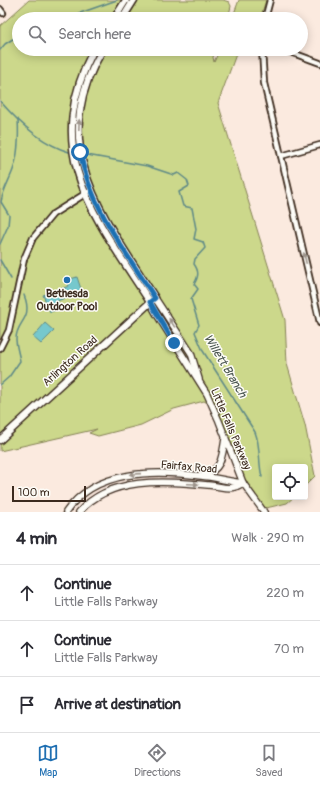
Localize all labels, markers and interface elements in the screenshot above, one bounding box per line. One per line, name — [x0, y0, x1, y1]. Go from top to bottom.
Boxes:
search box — [12, 12, 308, 56]
icon: search — [26, 23, 48, 45]
text: Search here — [58, 25, 131, 44]
one-way arrow — [76, 118, 82, 131]
route start — [71, 143, 89, 161]
one-way arrow — [301, 252, 307, 264]
marker: Bethesda Outdoor Pool — [62, 275, 72, 285]
place label: Bethesda Outdoor Pool — [37, 287, 98, 313]
one-way arrow — [168, 318, 176, 328]
water label: Willett Branch — [200, 332, 250, 402]
street label: Arlington Road — [40, 333, 100, 389]
route end — [165, 334, 183, 352]
street label: Little Falls Parkway — [208, 386, 254, 472]
street label: Fairfax Road — [160, 458, 218, 476]
map controls — [272, 464, 308, 500]
button: locate — [272, 464, 308, 500]
one-way arrow — [129, 471, 141, 478]
one-way arrow — [187, 481, 200, 487]
scale bar — [12, 484, 86, 503]
text: 100 m — [18, 486, 49, 499]
text: 4 min — [16, 528, 57, 549]
text: Walk · 290 m — [231, 530, 304, 546]
text: Continue — [54, 575, 112, 594]
icon: ahead — [16, 582, 38, 604]
text: 220 m — [266, 585, 304, 601]
text: Little Falls Parkway — [54, 594, 158, 610]
text: Continue — [54, 631, 112, 650]
icon: ahead — [16, 638, 38, 660]
text: 70 m — [274, 641, 304, 657]
text: Little Falls Parkway — [54, 650, 158, 666]
icon: arrive — [16, 694, 38, 716]
text: Arrive at destination — [54, 695, 181, 714]
tab: Map — [37, 742, 59, 779]
tab: Directions — [134, 742, 181, 779]
tab: Saved — [255, 742, 283, 779]

